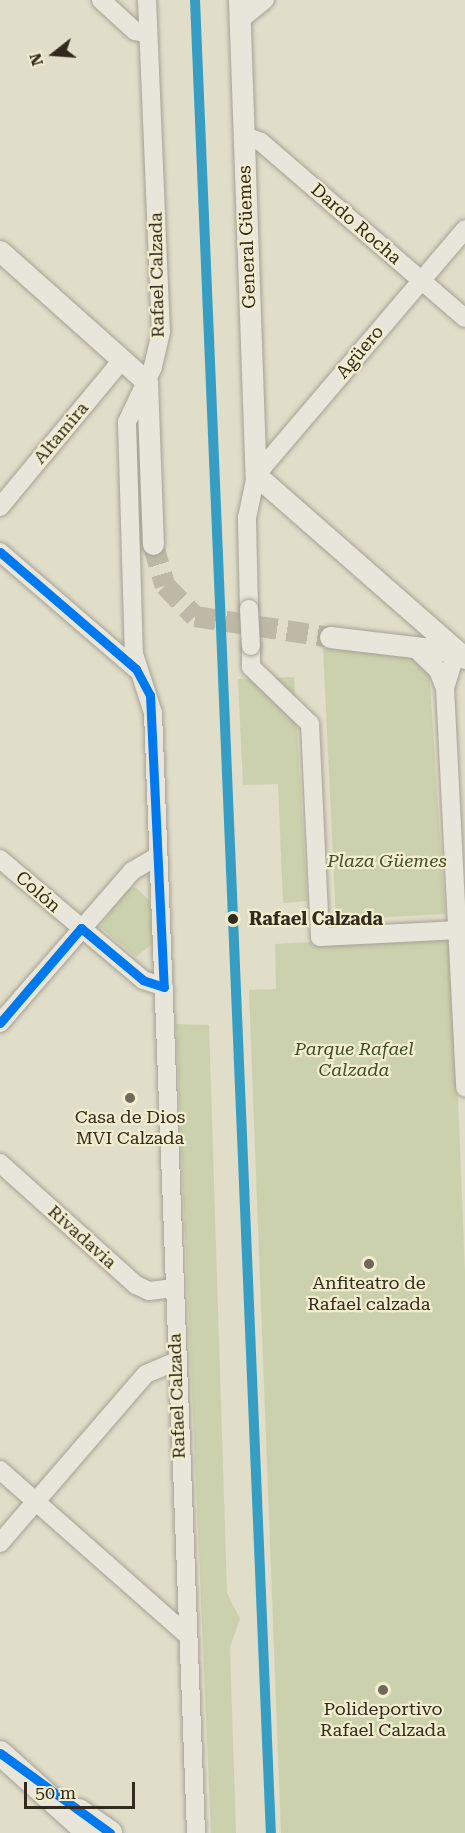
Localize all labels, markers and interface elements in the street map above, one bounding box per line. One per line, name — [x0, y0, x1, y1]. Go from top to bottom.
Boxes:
north arrow — [24, 24, 84, 84]
text: N — [25, 51, 47, 68]
street label: General Güemes — [234, 165, 260, 309]
street label: Dardo Rocha — [306, 179, 406, 269]
street label: Rafael Calzada — [145, 212, 169, 338]
street label: Agüero — [332, 321, 388, 383]
street label: Altamira — [29, 398, 93, 468]
park label: Plaza Güemes — [327, 850, 447, 872]
street label: Colón — [11, 867, 65, 917]
marker: Rafael Calzada — [222, 908, 244, 930]
place label: Rafael Calzada — [249, 908, 383, 930]
park label: Parque Rafael Calzada — [294, 1039, 414, 1082]
marker: Casa de Dios MVI Calzada — [123, 1091, 137, 1105]
place label: Casa de Dios MVI Calzada — [75, 1107, 185, 1150]
street label: Rivadavia — [43, 1201, 121, 1273]
marker: Anfiteatro de Rafael calzada — [362, 1257, 376, 1271]
place label: Anfiteatro de Rafael calzada — [308, 1273, 430, 1316]
street label: Rafael Calzada — [164, 1333, 190, 1459]
marker: Polideportivo Rafael Calzada — [376, 1683, 390, 1697]
place label: Polideportivo Rafael Calzada — [320, 1699, 446, 1742]
scale bar — [27, 1770, 138, 1808]
text: 50 m — [35, 1782, 76, 1803]

